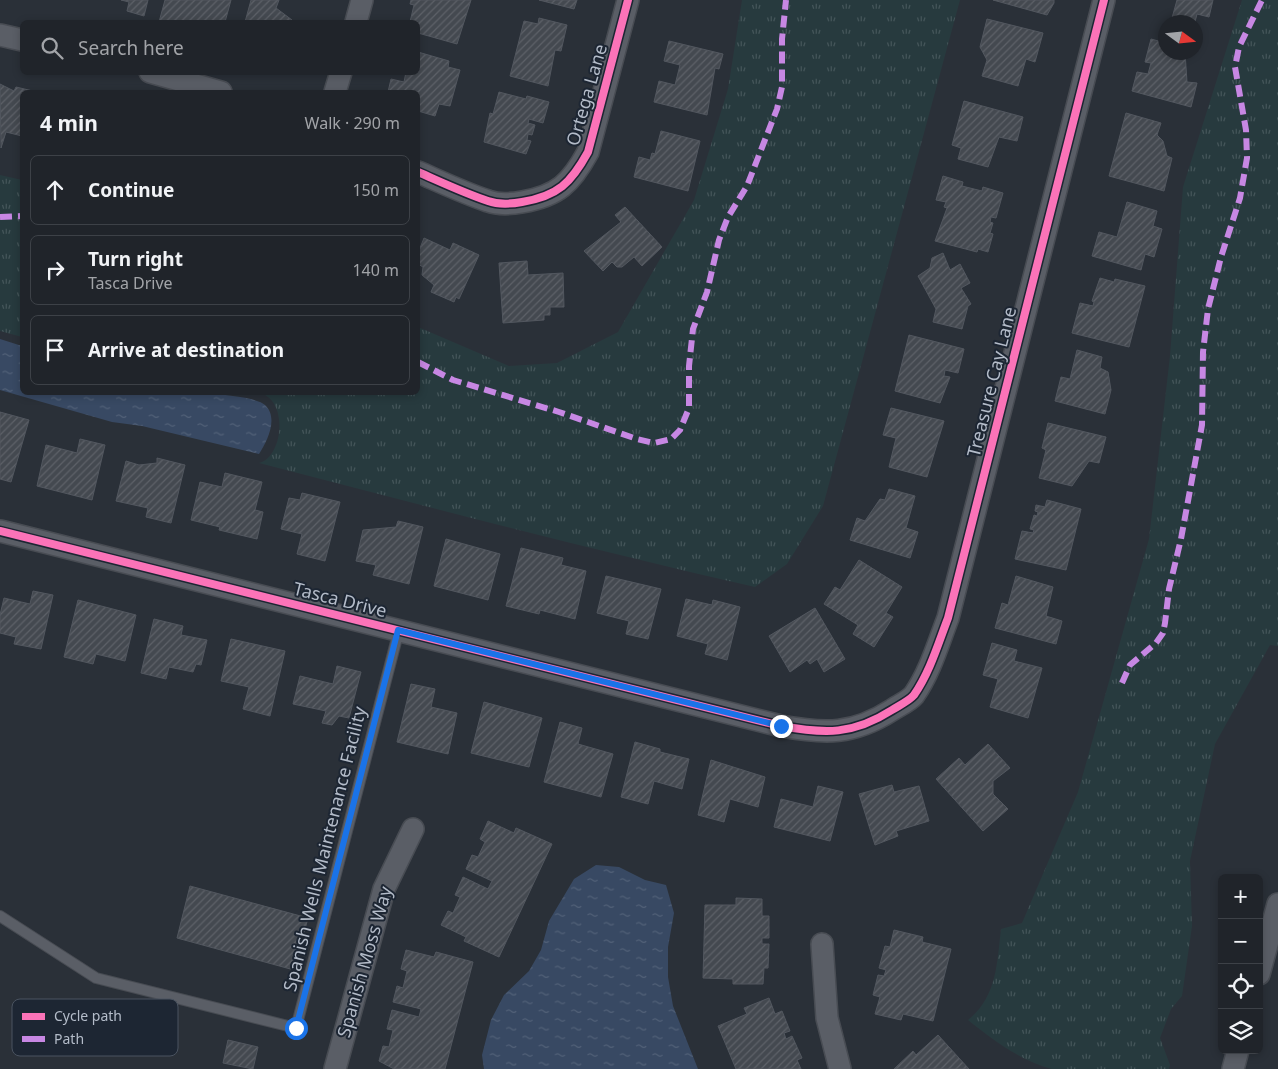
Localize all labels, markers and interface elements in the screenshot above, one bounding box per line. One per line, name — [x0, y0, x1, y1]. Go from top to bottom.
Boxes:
north arrow — [1158, 15, 1203, 60]
search box — [20, 20, 420, 75]
icon: search — [38, 34, 66, 62]
text: Search here — [78, 35, 184, 61]
street label: Ortega Lane — [560, 41, 612, 148]
text: 4 min — [40, 109, 98, 137]
text: Walk · 290 m — [305, 112, 400, 134]
icon: ahead — [41, 176, 69, 204]
text: Continue — [88, 177, 174, 203]
text: 150 m — [352, 179, 399, 201]
text: Turn right — [88, 246, 183, 272]
icon: right — [41, 256, 69, 284]
text: 140 m — [352, 259, 399, 281]
text: Tasca Drive — [88, 272, 173, 294]
street label: Treasure Cay Lane — [961, 304, 1021, 459]
icon: arrive — [41, 336, 69, 364]
text: Arrive at destination — [88, 337, 284, 363]
street label: Tasca Drive — [291, 576, 389, 622]
street label: Spanish Wells Maintenance Facility — [277, 703, 371, 994]
route end — [770, 715, 793, 738]
map controls — [1218, 874, 1263, 1054]
button: + — [1218, 874, 1263, 919]
street label: Spanish Moss Way — [331, 883, 397, 1040]
button: − — [1218, 919, 1263, 964]
button: locate — [1218, 964, 1263, 1009]
legend — [12, 999, 178, 1056]
text: Cycle path — [54, 1006, 122, 1025]
button: layers — [1218, 1009, 1263, 1054]
route start — [285, 1017, 308, 1040]
text: Path — [54, 1029, 84, 1048]

